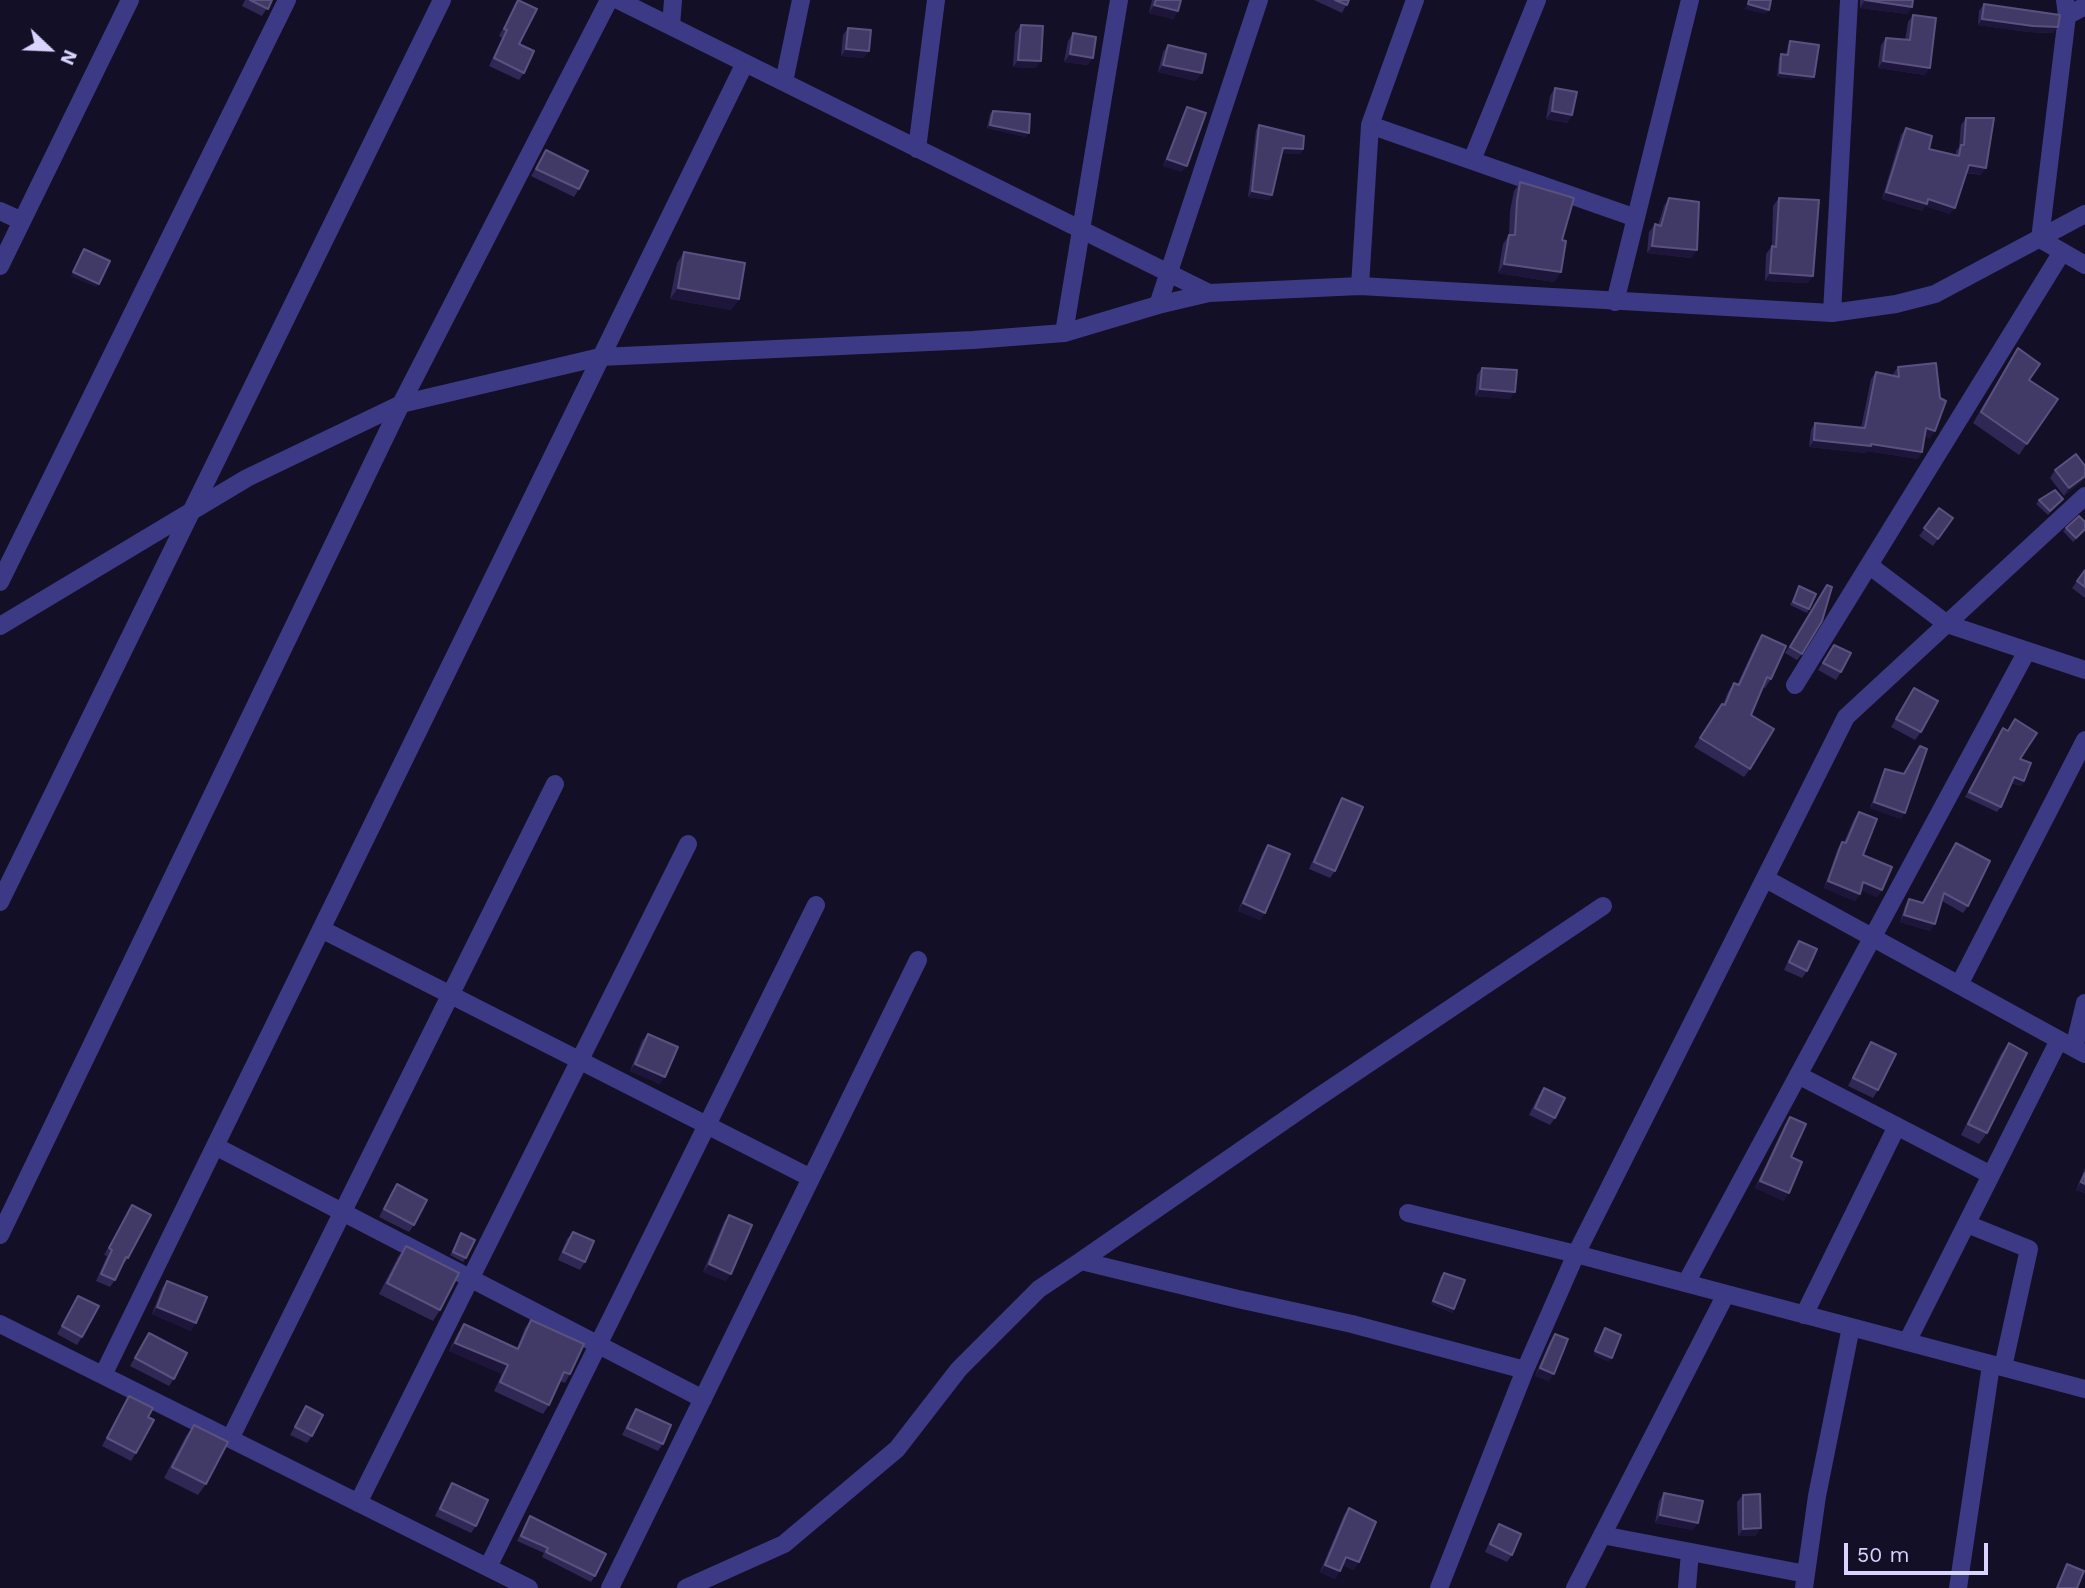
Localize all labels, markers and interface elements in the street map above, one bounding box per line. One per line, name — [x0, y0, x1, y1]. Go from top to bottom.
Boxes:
north arrow — [14, 14, 84, 84]
text: N — [55, 46, 82, 68]
scale bar — [1847, 1528, 1990, 1572]
text: 50 m — [1857, 1542, 1909, 1567]

